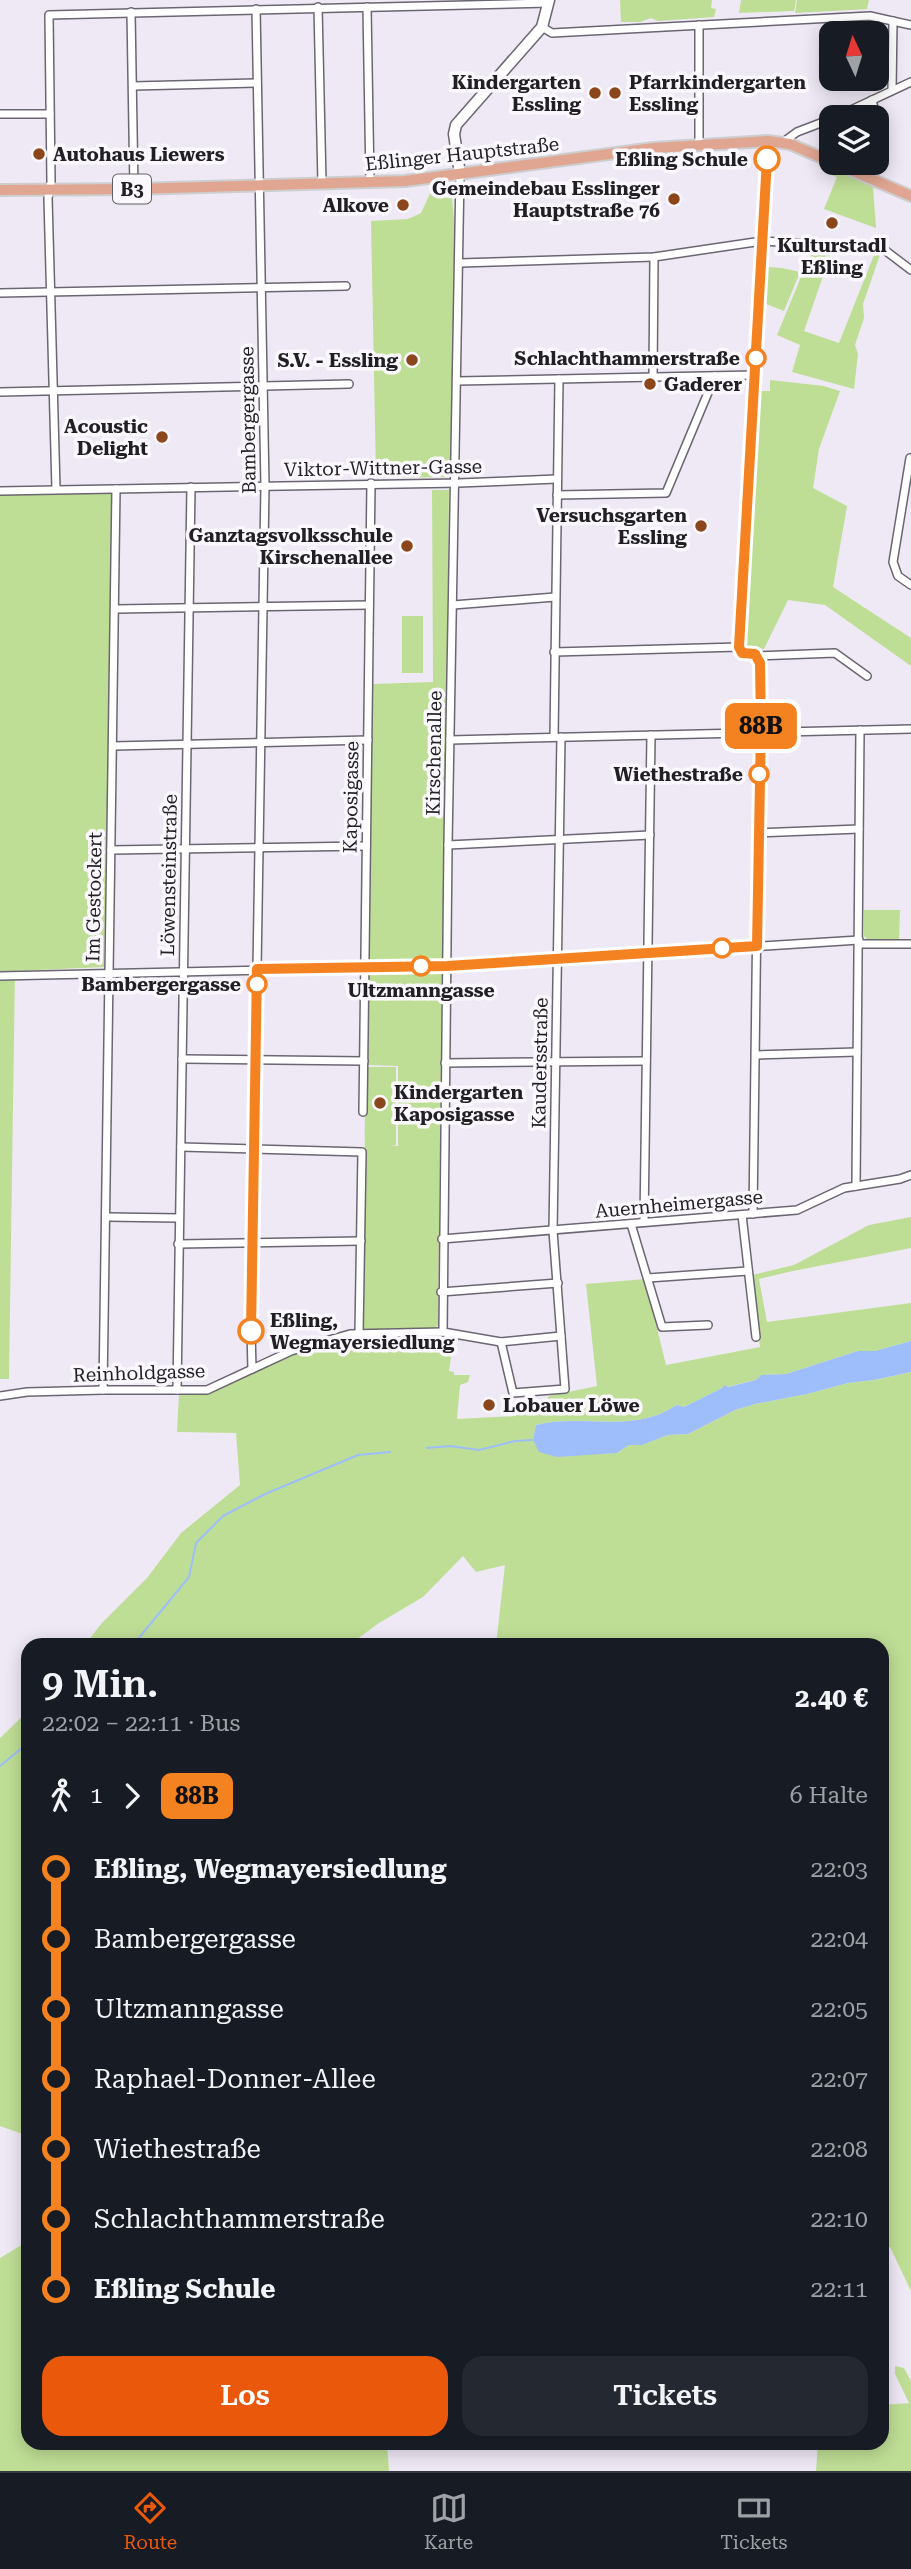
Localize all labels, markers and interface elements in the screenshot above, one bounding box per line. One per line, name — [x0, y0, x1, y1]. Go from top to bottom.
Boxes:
north arrow — [819, 21, 889, 91]
map controls — [819, 21, 889, 175]
place label: Kindergarten Essling — [452, 71, 581, 116]
place label: Pfarrkindergarten Essling — [629, 71, 806, 116]
marker: Kindergarten Essling — [587, 85, 603, 101]
marker: Pfarrkindergarten Essling — [607, 85, 623, 101]
button: layers — [819, 105, 889, 175]
street label: Eßlinger Hauptstraße — [364, 132, 560, 176]
place label: Autohaus Liewers — [53, 143, 225, 166]
marker: Autohaus Liewers — [31, 146, 47, 162]
marker: Eßling Schule — [754, 146, 780, 172]
place label: Eßling Schule — [615, 148, 748, 171]
road number: B3 — [113, 174, 151, 204]
place label: Gemeindebau Esslinger Hauptstraße 76 — [432, 177, 660, 222]
marker: Gemeindebau Esslinger Hauptstraße 76 — [666, 191, 682, 207]
place label: Alkove — [323, 194, 389, 217]
marker: Alkove — [395, 197, 411, 213]
marker: Kulturstadl Eßling — [824, 215, 840, 231]
place label: Kulturstadl Eßling — [777, 234, 887, 279]
street label: Bambergergasse — [235, 346, 261, 494]
place label: Schlachthammerstraße — [514, 347, 740, 370]
marker: Schlachthammerstraße — [746, 348, 766, 368]
place label: S.V. - Essling — [277, 349, 398, 372]
marker: S.V. - Essling — [404, 352, 420, 368]
place label: Gaderer — [664, 373, 742, 396]
marker: Gaderer — [642, 376, 658, 392]
place label: Acoustic Delight — [64, 415, 148, 460]
marker: Acoustic Delight — [154, 429, 170, 445]
street label: Viktor-Wittner-Gasse — [284, 455, 482, 481]
place label: Versuchsgarten Essling — [536, 504, 687, 549]
marker: Versuchsgarten Essling — [693, 518, 709, 534]
place label: Ganztagsvolksschule Kirschenallee — [189, 524, 393, 569]
marker: Ganztagsvolksschule Kirschenallee — [399, 538, 415, 554]
street label: Kirschenallee — [421, 690, 447, 816]
line badge: 88B — [721, 703, 801, 749]
text: 88B — [739, 712, 783, 740]
street label: Kaposigasse — [339, 741, 363, 853]
place label: Wiethestraße — [613, 763, 743, 786]
marker: Wiethestraße — [749, 764, 769, 784]
street label: Löwensteinstraße — [156, 794, 182, 956]
street label: Im Gestockert — [81, 832, 107, 962]
unlabelled marker — [712, 938, 732, 958]
marker: Ultzmanngasse — [411, 956, 431, 976]
place label: Bambergergasse — [81, 973, 241, 996]
marker: Bambergergasse — [247, 974, 267, 994]
place label: Ultzmanngasse — [347, 979, 495, 1002]
street label: Kaudersstraße — [527, 997, 553, 1129]
place label: Kindergarten Kaposigasse — [394, 1081, 523, 1126]
marker: Kindergarten Kaposigasse — [372, 1095, 388, 1111]
street label: Auernheimergasse — [594, 1185, 764, 1223]
place label: Eßling, Wegmayersiedlung — [270, 1309, 455, 1354]
marker: Eßling, Wegmayersiedlung — [238, 1318, 264, 1344]
street label: Reinholdgasse — [72, 1359, 206, 1387]
place label: Lobauer Löwe — [503, 1394, 640, 1417]
marker: Lobauer Löwe — [481, 1397, 497, 1413]
text: 9 Min. — [42, 1662, 158, 1706]
text: 2.40 € — [795, 1683, 868, 1713]
text: 22:02 – 22:11 · Bus — [42, 1710, 240, 1737]
icon: walk — [42, 1777, 80, 1815]
icon: forward — [113, 1777, 151, 1815]
text: 1 — [90, 1782, 103, 1809]
text: 88B — [175, 1782, 219, 1810]
text: 6 Halte — [790, 1782, 868, 1809]
text: Eßling, Wegmayersiedlung — [94, 1854, 446, 1884]
text: 22:03 — [811, 1856, 868, 1883]
text: Bambergergasse — [94, 1924, 296, 1954]
text: 22:04 — [811, 1926, 868, 1953]
text: Ultzmanngasse — [94, 1994, 284, 2024]
text: 22:05 — [811, 1996, 868, 2023]
text: Raphael-Donner-Allee — [94, 2064, 376, 2094]
text: 22:07 — [811, 2066, 868, 2093]
text: Wiethestraße — [94, 2134, 261, 2164]
text: 22:08 — [811, 2136, 868, 2163]
text: Schlachthammerstraße — [94, 2204, 385, 2234]
text: 22:10 — [811, 2206, 868, 2233]
text: Eßling Schule — [94, 2274, 276, 2304]
text: 22:11 — [811, 2276, 868, 2303]
button: Los — [42, 2356, 448, 2436]
button: Tickets — [462, 2356, 868, 2436]
tab: Route — [123, 2489, 177, 2554]
tab: Karte — [424, 2489, 473, 2554]
tab: Tickets — [720, 2489, 788, 2554]

